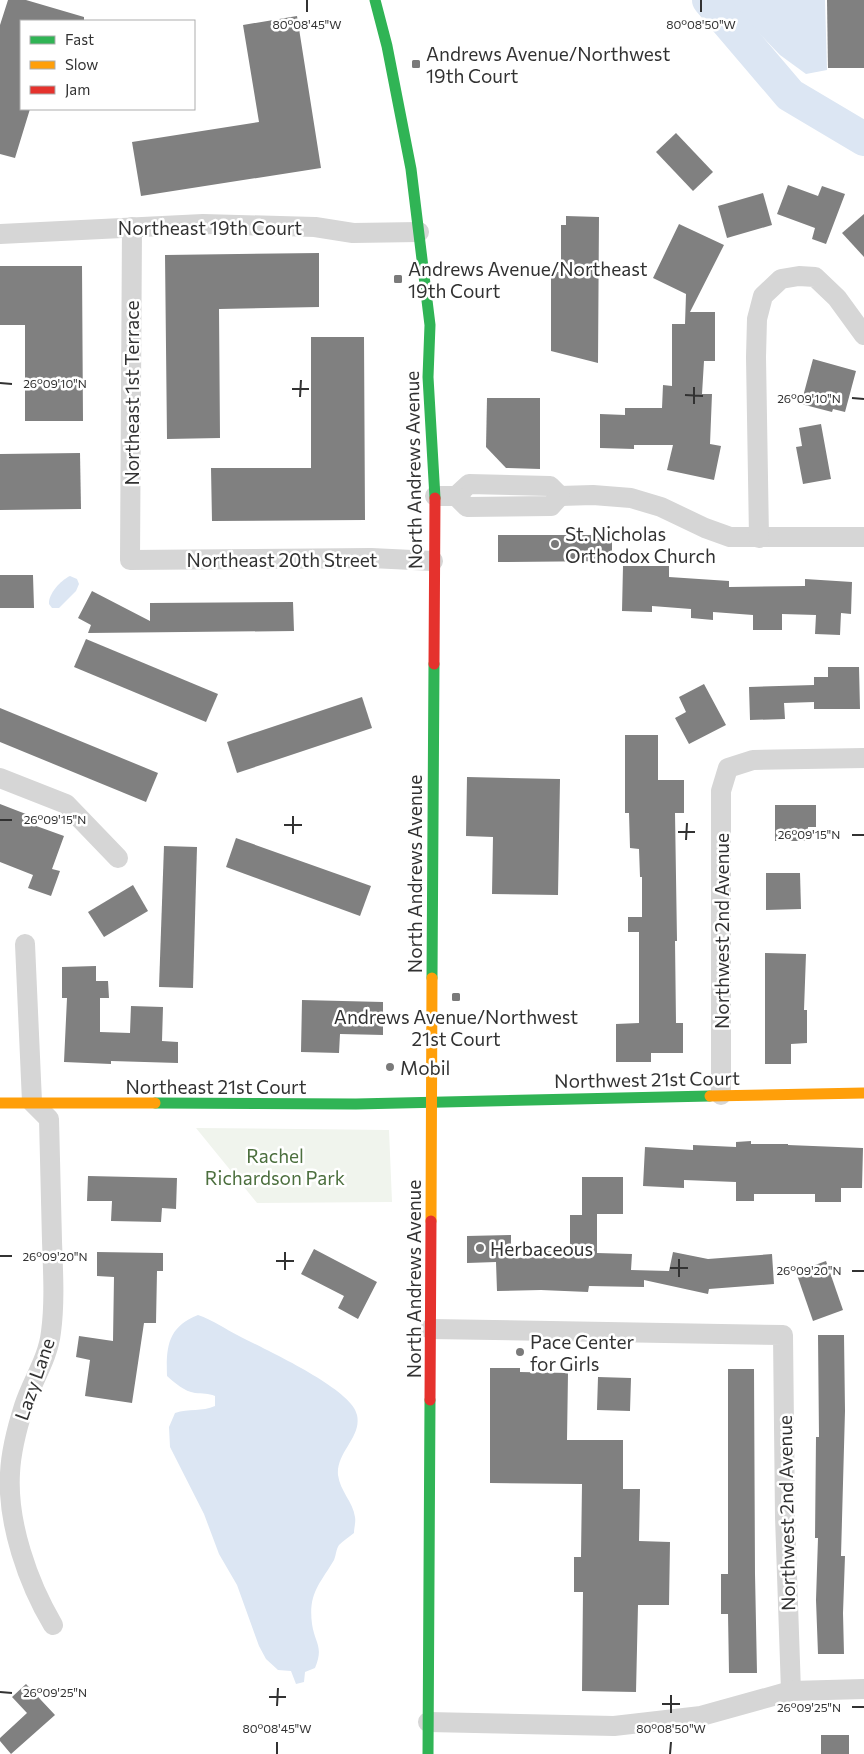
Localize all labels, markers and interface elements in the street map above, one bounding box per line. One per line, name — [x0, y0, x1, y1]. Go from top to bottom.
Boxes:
text: 80°08'45"W — [272, 17, 342, 31]
text: 80°08'50"W — [666, 17, 736, 31]
legend — [20, 20, 195, 110]
text: Fast — [65, 30, 94, 48]
place label: Andrews Avenue/Northwest 19th Court — [426, 42, 670, 87]
text: Slow — [65, 55, 98, 73]
marker: Andrews Avenue/Northwest 19th Court — [410, 58, 422, 70]
text: Jam — [65, 80, 90, 98]
street label: Northeast 19th Court — [118, 216, 302, 239]
place label: Andrews Avenue/Northeast 19th Court — [408, 257, 648, 302]
marker: Andrews Avenue/Northeast 19th Court — [392, 273, 404, 285]
street label: Northeast 1st Terrace — [120, 300, 143, 486]
street label: North Andrews Avenue — [400, 371, 426, 569]
text: 26°09'10"N — [23, 376, 87, 390]
text: 26°09'10"N — [777, 391, 841, 405]
place label: St. Nicholas Orthodox Church — [565, 522, 716, 567]
marker: St. Nicholas Orthodox Church — [549, 538, 561, 550]
street label: Northeast 20th Street — [187, 548, 378, 571]
street label: North Andrews Avenue — [403, 775, 426, 973]
text: 26°09'15"N — [24, 812, 86, 826]
text: 26°09'15"N — [778, 827, 840, 841]
street label: Northwest 2nd Avenue — [710, 833, 733, 1029]
marker: Andrews Avenue/Northwest 21st Court — [450, 991, 462, 1003]
place label: Andrews Avenue/Northwest 21st Court — [334, 1005, 578, 1050]
place label: Mobil — [400, 1056, 450, 1079]
marker: Mobil — [384, 1061, 396, 1073]
street label: Northwest 21st Court — [554, 1066, 740, 1092]
street label: Northeast 21st Court — [126, 1075, 307, 1098]
park label: Rachel Richardson Park — [205, 1144, 345, 1189]
street label: North Andrews Avenue — [402, 1180, 425, 1378]
place label: Herbaceous — [490, 1237, 593, 1260]
marker: Herbaceous — [474, 1242, 486, 1254]
text: 26°09'20"N — [22, 1249, 88, 1263]
text: 26°09'20"N — [776, 1263, 842, 1277]
place label: Pace Center for Girls — [530, 1330, 635, 1375]
street label: Lazy Lane — [9, 1335, 59, 1423]
marker: Pace Center for Girls — [514, 1346, 526, 1358]
street label: Northwest 2nd Avenue — [773, 1415, 799, 1611]
text: 26°09'25"N — [23, 1685, 87, 1699]
text: 26°09'25"N — [777, 1700, 841, 1714]
text: 80°08'45"W — [242, 1721, 312, 1735]
text: 80°08'50"W — [636, 1721, 706, 1735]

